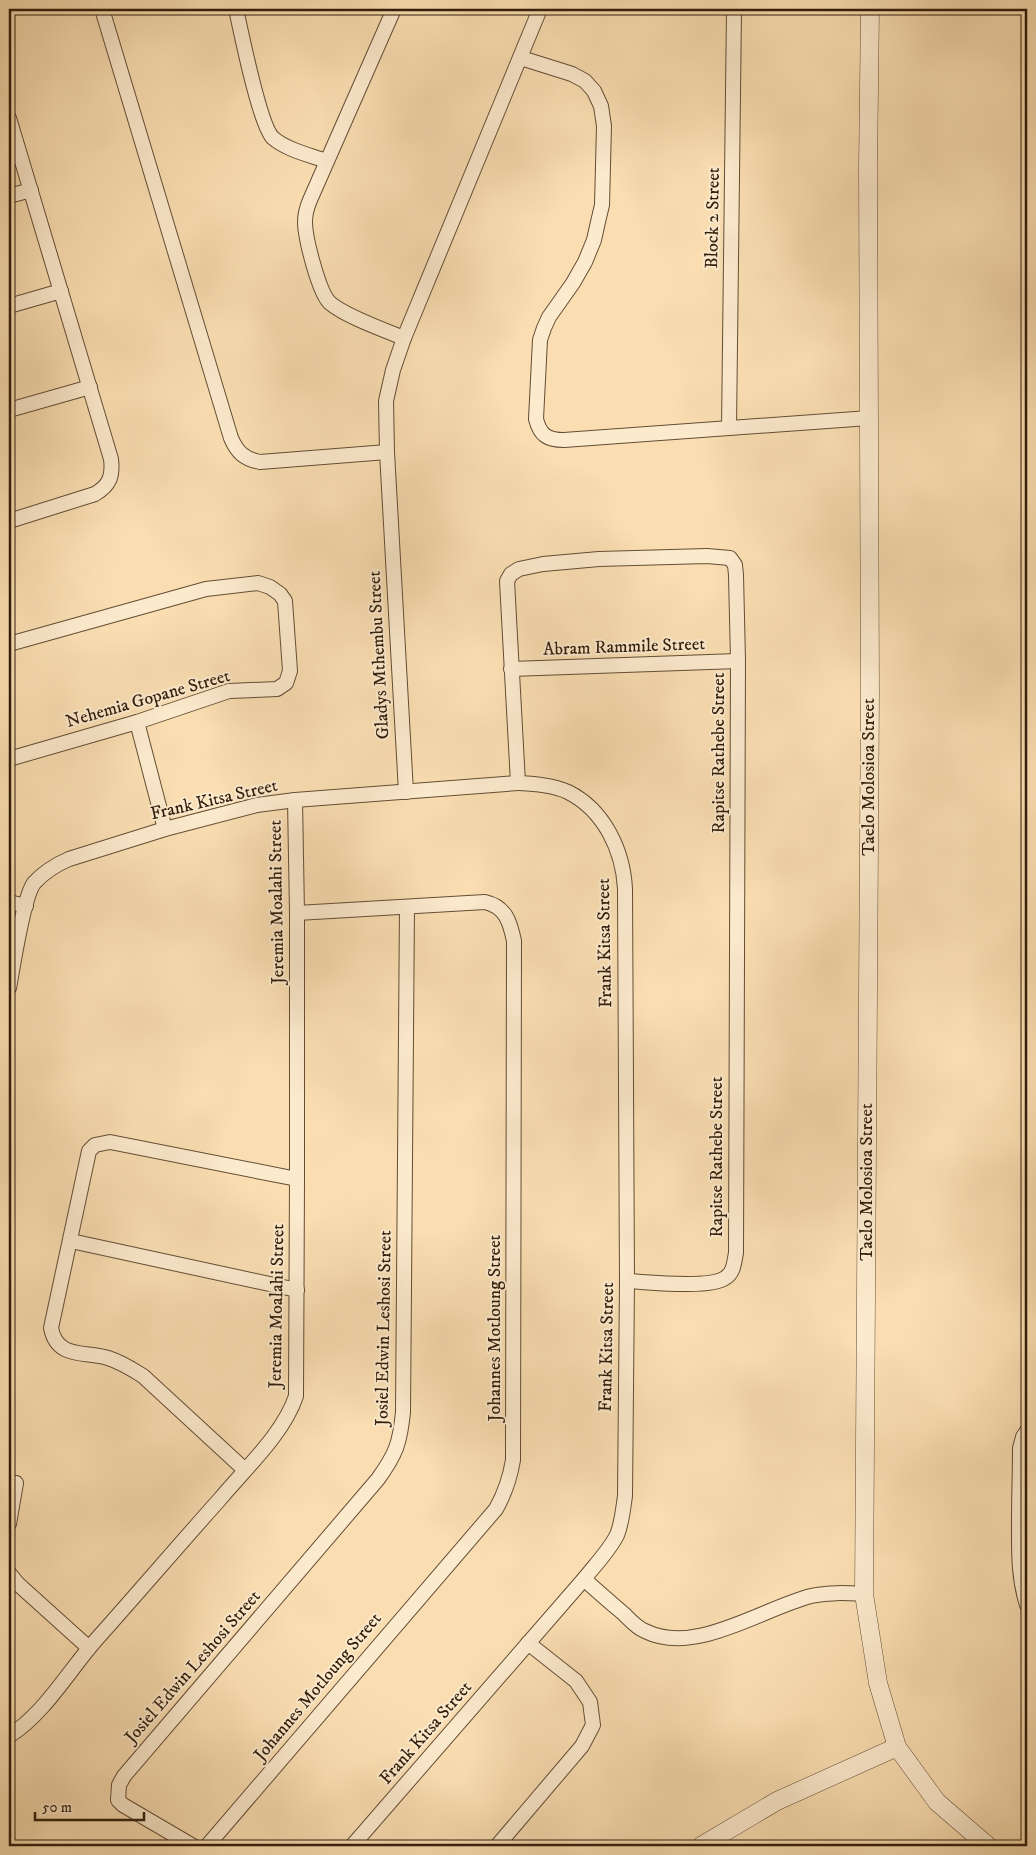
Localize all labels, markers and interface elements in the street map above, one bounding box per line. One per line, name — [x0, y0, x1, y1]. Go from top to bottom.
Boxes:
street label: Block 2 Street — [701, 167, 725, 269]
street label: Gladys Mthembu Street — [364, 570, 394, 740]
street label: Abram Rammile Street — [543, 633, 706, 661]
street label: Nehemia Gopane Street — [63, 665, 233, 733]
street label: Rapitse Rathebe Street — [708, 672, 730, 833]
street label: Taelo Molosioa Street — [858, 698, 880, 856]
street label: Frank Kitsa Street — [148, 775, 280, 825]
street label: Jeremia Moalahi Street — [265, 819, 289, 986]
street label: Frank Kitsa Street — [593, 878, 617, 1008]
street label: Rapitse Rathebe Street — [706, 1076, 728, 1237]
street label: Taelo Molosioa Street — [856, 1103, 878, 1261]
street label: Jeremia Moalahi Street — [265, 1223, 289, 1390]
street label: Josiel Edwin Leshosi Street — [371, 1230, 397, 1428]
street label: Johannes Motloung Street — [484, 1234, 506, 1423]
street label: Frank Kitsa Street — [595, 1282, 619, 1412]
street label: Josiel Edwin Leshosi Street — [119, 1586, 266, 1750]
street label: Johannes Motloung Street — [248, 1608, 387, 1767]
street label: Frank Kitsa Street — [375, 1677, 477, 1789]
scale bar — [35, 1790, 144, 1822]
text: 50 m — [42, 1798, 72, 1817]

